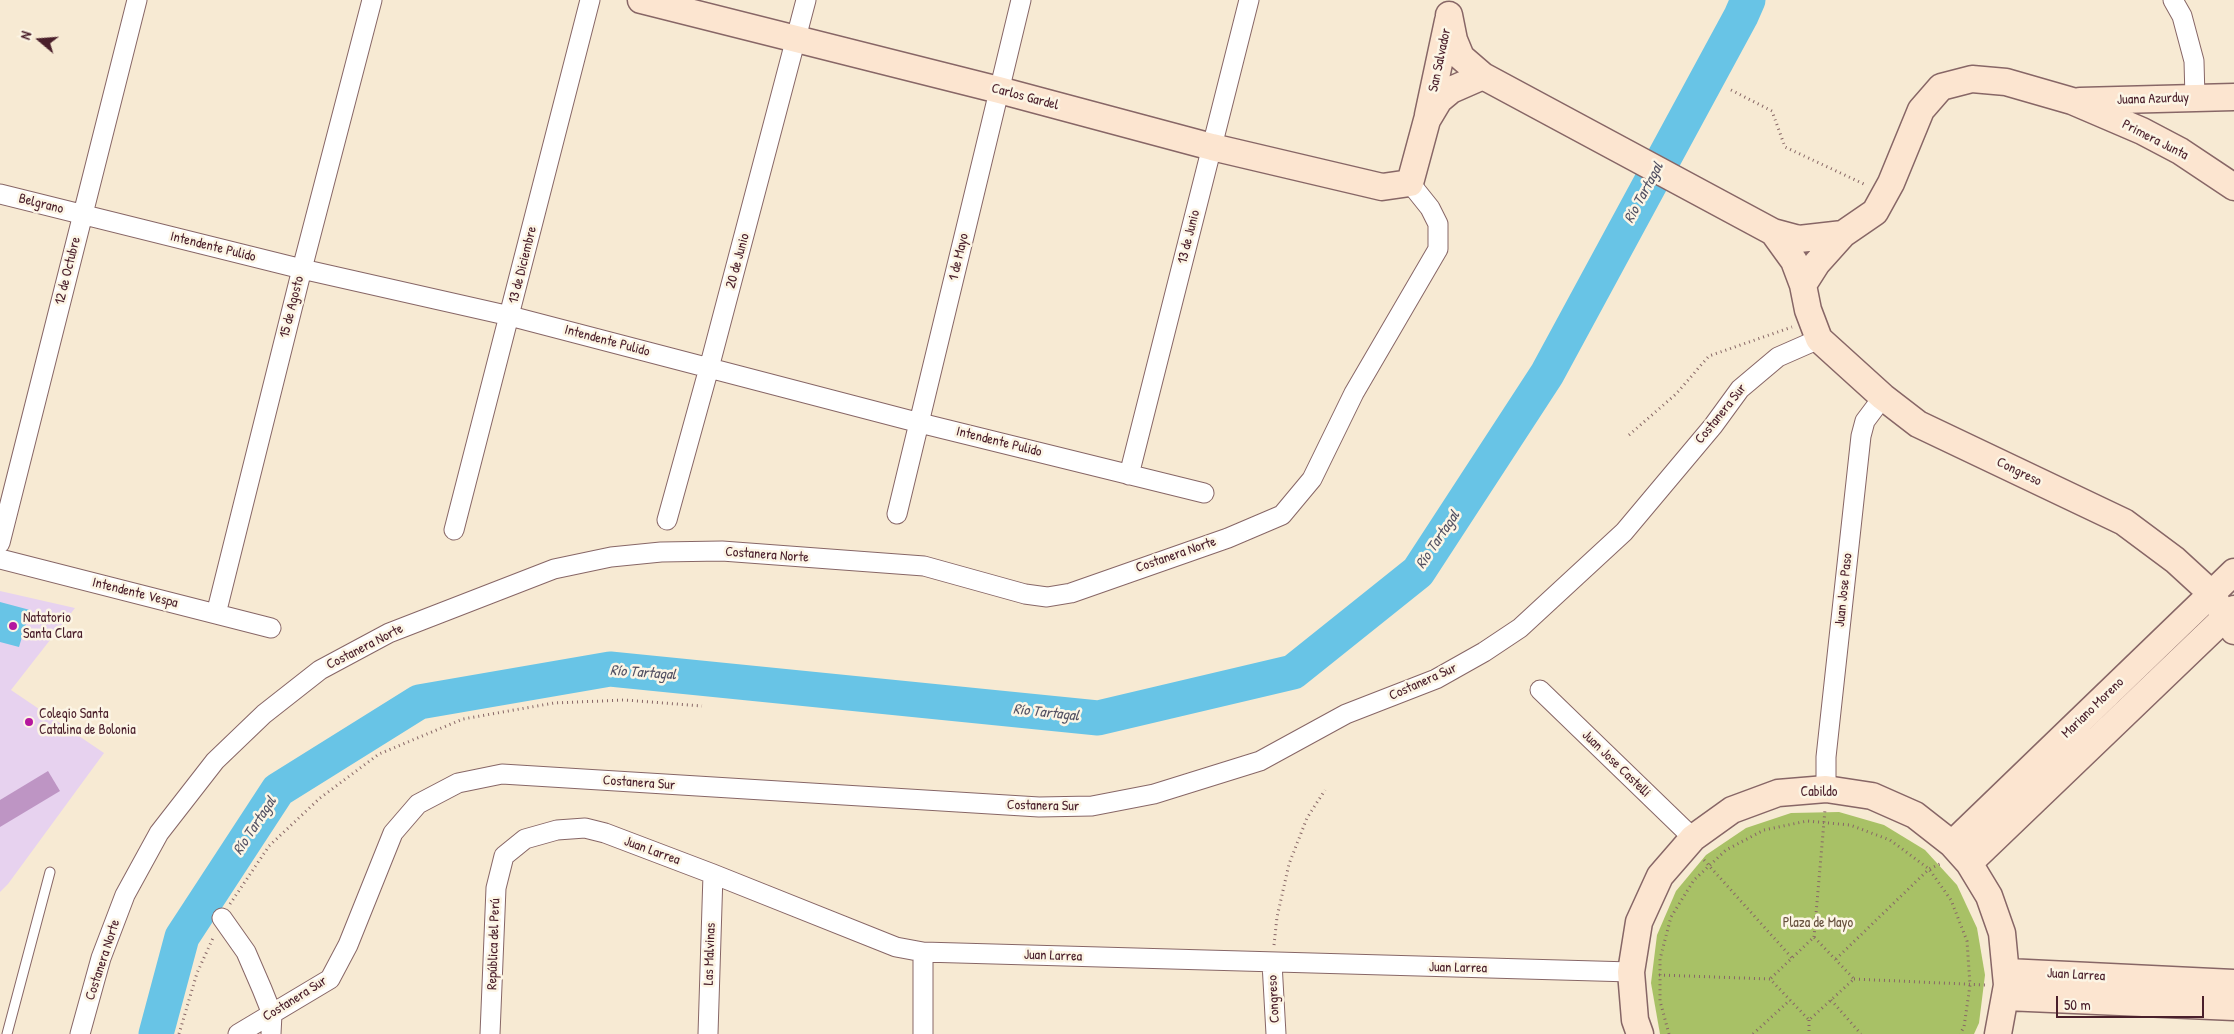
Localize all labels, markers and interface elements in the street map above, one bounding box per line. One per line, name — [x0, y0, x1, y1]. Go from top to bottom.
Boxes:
north arrow — [15, 15, 65, 65]
street label: San Salvador — [1425, 27, 1455, 93]
text: N — [15, 29, 35, 42]
street label: Carlos Gardel — [990, 80, 1060, 114]
street label: Juana Azurduy — [2117, 89, 2189, 109]
street label: Primera Junta — [2119, 116, 2191, 164]
water label: Río Tartagal — [1621, 160, 1667, 226]
street label: Belgrano — [17, 190, 65, 218]
street label: 13 de Junio — [1174, 208, 1204, 266]
street label: 13 de Diciembre — [505, 225, 541, 305]
street label: Intendente Pulido — [168, 228, 258, 266]
street label: 20 de Junio — [723, 232, 753, 290]
street label: 1 de Mayo — [945, 232, 973, 282]
street label: 12 de Octubre — [51, 235, 85, 307]
street label: 15 de Agosto — [276, 274, 308, 340]
street label: Intendente Pulido — [563, 322, 651, 360]
street label: Costanera Sur — [1692, 381, 1750, 447]
street label: Intendente Pulido — [954, 423, 1044, 461]
street label: Congreso — [1994, 454, 2044, 490]
water label: Río Tartagal — [1412, 508, 1464, 572]
street label: Costanera Norte — [1134, 533, 1218, 577]
street label: Costanera Norte — [725, 544, 809, 566]
street label: Juan Jose Paso — [1832, 552, 1856, 628]
street label: Intendente Vespa — [90, 574, 180, 612]
place label: Natatorio Santa Clara — [23, 610, 83, 642]
marker: Natatorio Santa Clara — [7, 620, 19, 632]
street label: Costanera Norte — [324, 620, 406, 674]
street label: Costanera Sur — [1387, 660, 1459, 704]
water label: Río Tartagal — [609, 662, 677, 684]
street label: Mariano Moreno — [2058, 674, 2128, 742]
water label: Río Tartagal — [1012, 701, 1080, 725]
place label: Colegio Santa Catalina de Bolonia — [39, 706, 136, 739]
marker: Colegio Santa Catalina de Bolonia — [23, 716, 35, 728]
street label: Juan Jose Castelli — [1578, 727, 1654, 801]
street label: Costanera Sur — [602, 772, 676, 794]
street label: Cabildo — [1801, 784, 1837, 800]
water label: Río Tartagal — [229, 793, 281, 859]
street label: Costanera Sur — [1007, 797, 1079, 815]
street label: Juan Larrea — [622, 833, 682, 869]
street label: República del Perú — [484, 898, 504, 990]
park label: Plaza de Mayo — [1783, 915, 1853, 931]
street label: Costanera Norte — [82, 918, 124, 1002]
street label: Las Malvinas — [701, 922, 719, 986]
street label: Juan Larrea — [1024, 947, 1082, 965]
street label: Juan Larrea — [1429, 959, 1487, 977]
street label: Juan Larrea — [2046, 965, 2106, 985]
street label: Costanera Sur — [260, 973, 330, 1025]
street label: Congreso — [1264, 975, 1284, 1023]
scale bar — [2059, 986, 2206, 1018]
text: 50 m — [2064, 994, 2091, 1015]

